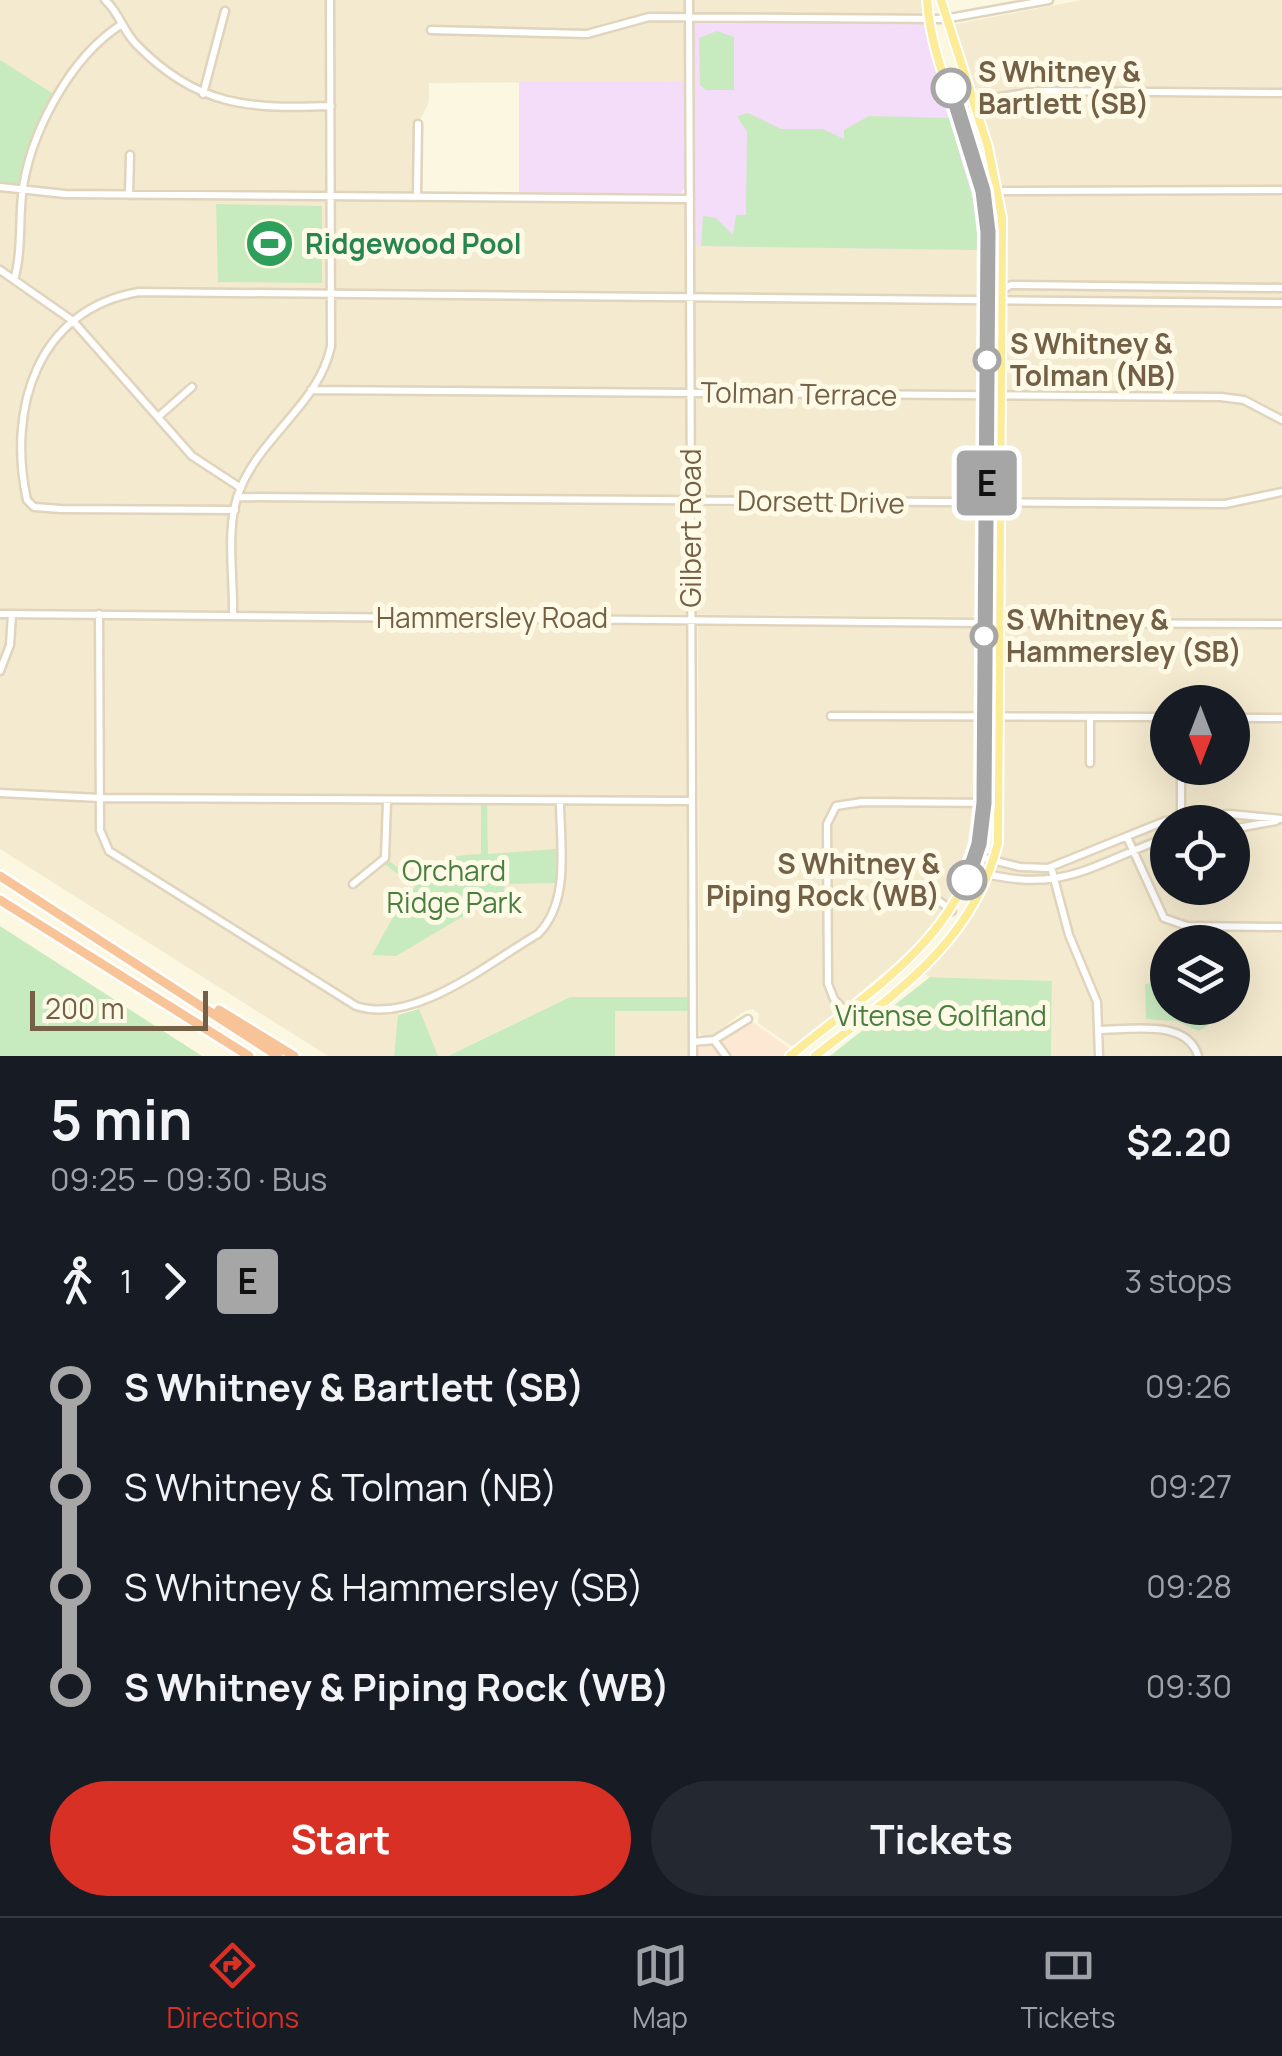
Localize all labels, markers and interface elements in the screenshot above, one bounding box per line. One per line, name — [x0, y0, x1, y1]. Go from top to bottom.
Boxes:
place label: S Whitney & Bartlett (SB) — [978, 52, 1149, 122]
marker: S Whitney & Bartlett (SB) — [932, 69, 970, 107]
sports icon: Ridgewood Pool — [244, 218, 296, 270]
place label: Ridgewood Pool — [305, 224, 522, 262]
place label: S Whitney & Tolman (NB) — [1010, 324, 1177, 394]
marker: S Whitney & Tolman (NB) — [974, 347, 1000, 373]
street label: Tolman Terrace — [700, 372, 898, 414]
street label: Gilbert Road — [671, 448, 709, 608]
line badge: E — [954, 450, 1020, 516]
text: E — [977, 459, 997, 507]
street label: Dorsett Drive — [737, 481, 905, 521]
street label: Hammersley Road — [376, 598, 608, 636]
place label: S Whitney & Hammersley (SB) — [1006, 600, 1242, 670]
marker: S Whitney & Hammersley (SB) — [971, 623, 997, 649]
north arrow — [1150, 685, 1250, 785]
map controls — [1150, 685, 1250, 1025]
button: locate — [1150, 805, 1250, 905]
place label: S Whitney & Piping Rock (WB) — [706, 844, 940, 914]
park label: Orchard Ridge Park — [386, 851, 523, 921]
marker: S Whitney & Piping Rock (WB) — [948, 861, 986, 899]
button: layers — [1150, 925, 1250, 1025]
scale bar — [30, 986, 208, 1030]
text: 200 m — [45, 989, 124, 1027]
park label: Vitense Golfland — [835, 996, 1047, 1034]
text: 5 min — [50, 1081, 193, 1157]
text: $2.20 — [1126, 1115, 1232, 1167]
text: 09:25 – 09:30 · Bus — [50, 1157, 327, 1201]
icon: walk — [50, 1254, 105, 1309]
icon: forward — [147, 1254, 202, 1309]
text: E — [237, 1257, 258, 1305]
text: 1 — [120, 1259, 132, 1303]
text: 3 stops — [1124, 1259, 1232, 1303]
text: S Whitney & Bartlett (SB) — [124, 1360, 585, 1412]
text: 09:26 — [1145, 1364, 1232, 1408]
text: S Whitney & Tolman (NB) — [124, 1460, 558, 1512]
text: 09:27 — [1149, 1464, 1232, 1508]
text: S Whitney & Hammersley (SB) — [124, 1560, 644, 1612]
text: 09:28 — [1146, 1564, 1232, 1608]
text: S Whitney & Piping Rock (WB) — [124, 1660, 670, 1712]
text: 09:30 — [1146, 1664, 1232, 1708]
button: Start — [50, 1781, 631, 1896]
button: Tickets — [651, 1781, 1232, 1896]
tab: Directions — [167, 1938, 299, 2036]
tab: Map — [632, 1938, 688, 2036]
tab: Tickets — [1021, 1938, 1115, 2036]

